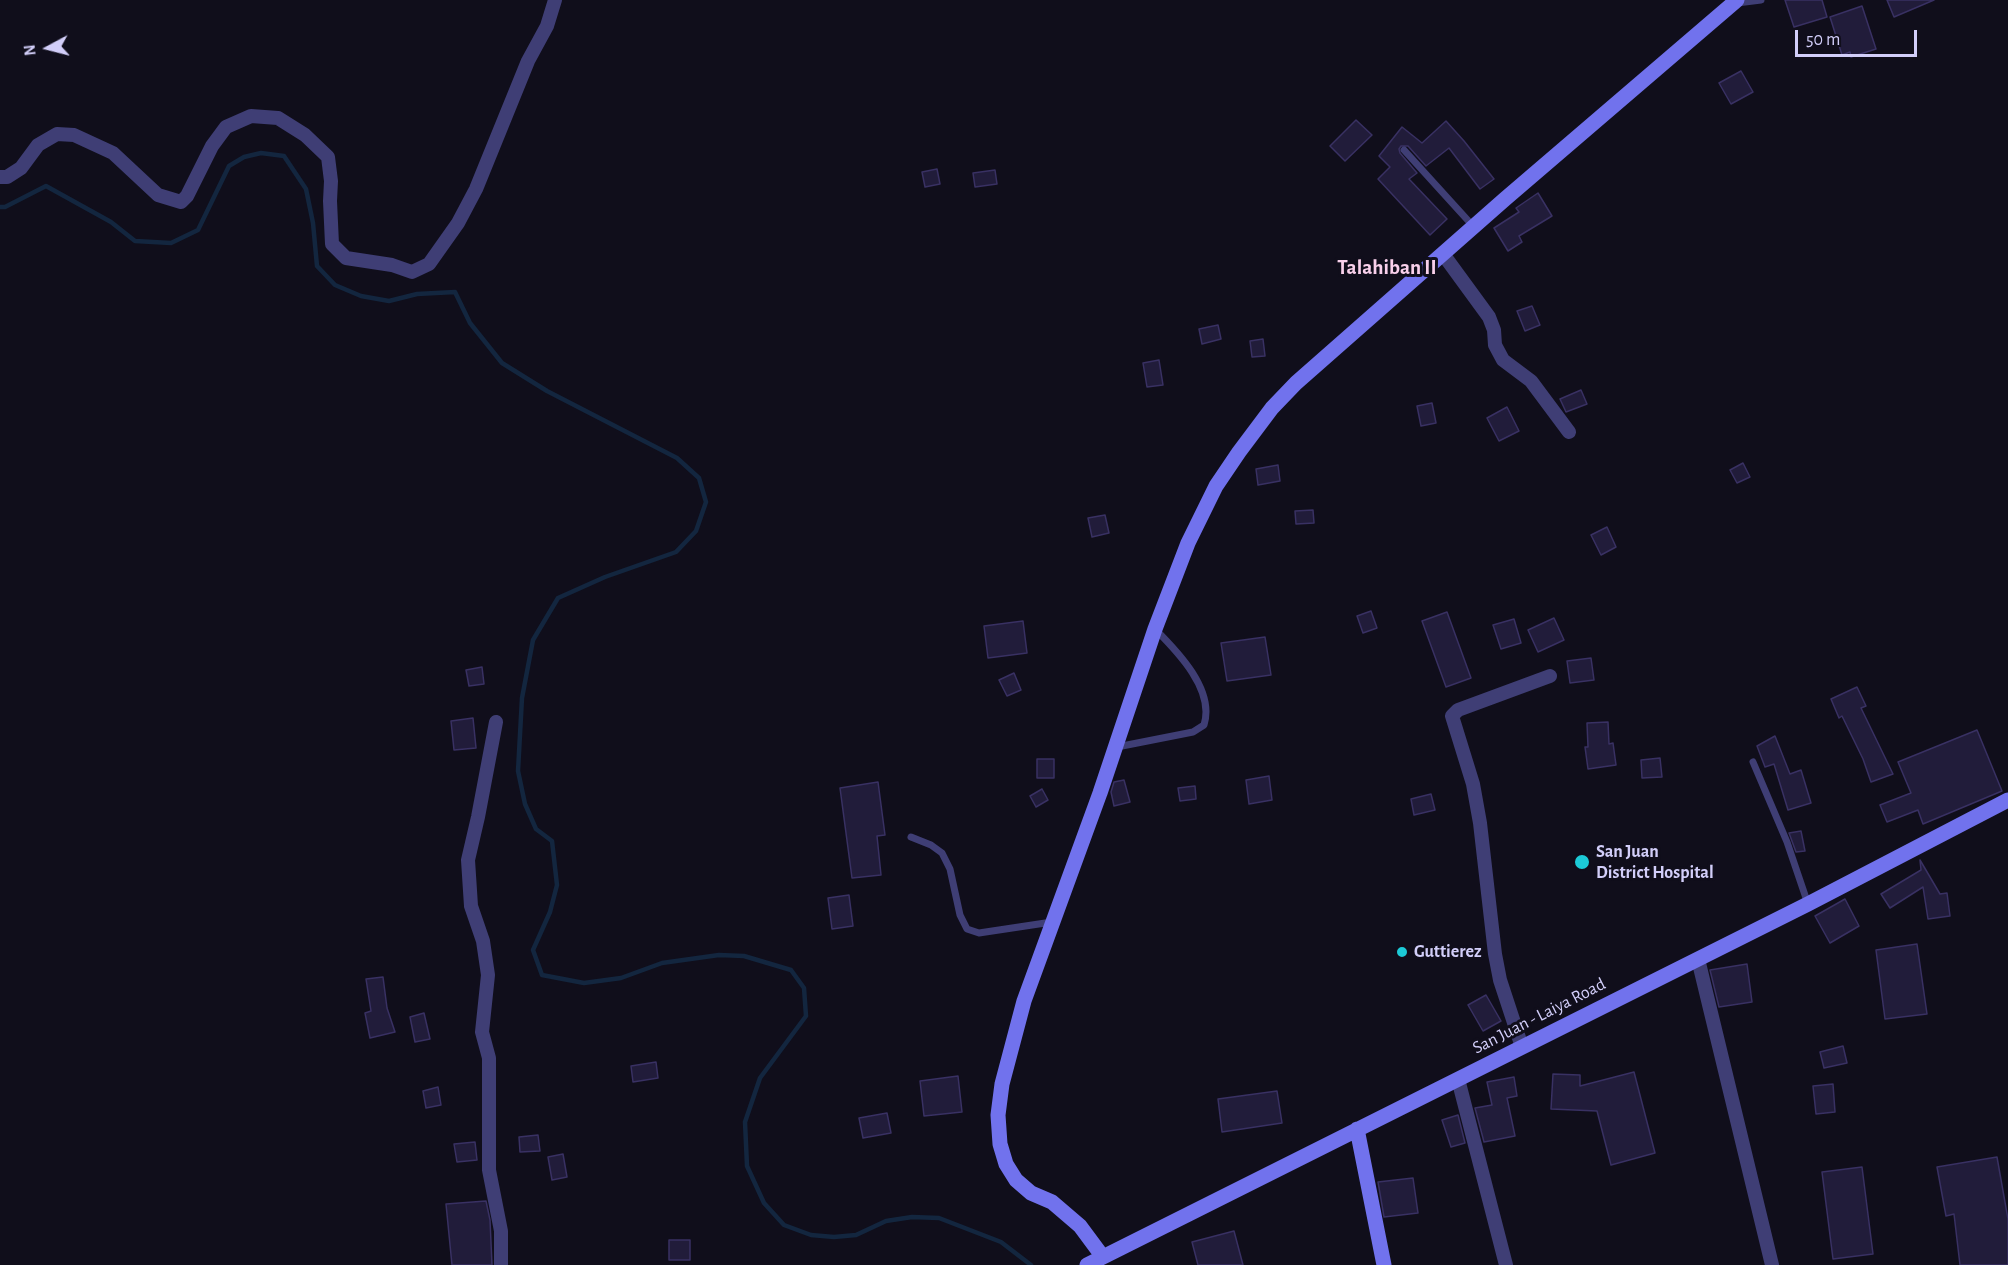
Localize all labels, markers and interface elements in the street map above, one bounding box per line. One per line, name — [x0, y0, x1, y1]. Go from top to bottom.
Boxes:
north arrow — [18, 18, 78, 78]
scale bar — [1798, 18, 1920, 56]
text: 50 m — [1806, 31, 1840, 49]
text: N — [22, 44, 39, 57]
district label: Talahiban II — [1337, 255, 1437, 281]
place label: San Juan District Hospital — [1596, 841, 1714, 884]
marker: San Juan District Hospital — [1573, 853, 1591, 871]
place label: Guttierez — [1414, 941, 1482, 963]
marker: Guttierez — [1395, 945, 1409, 959]
street label: San Juan - Laiya Road — [1469, 973, 1609, 1059]

